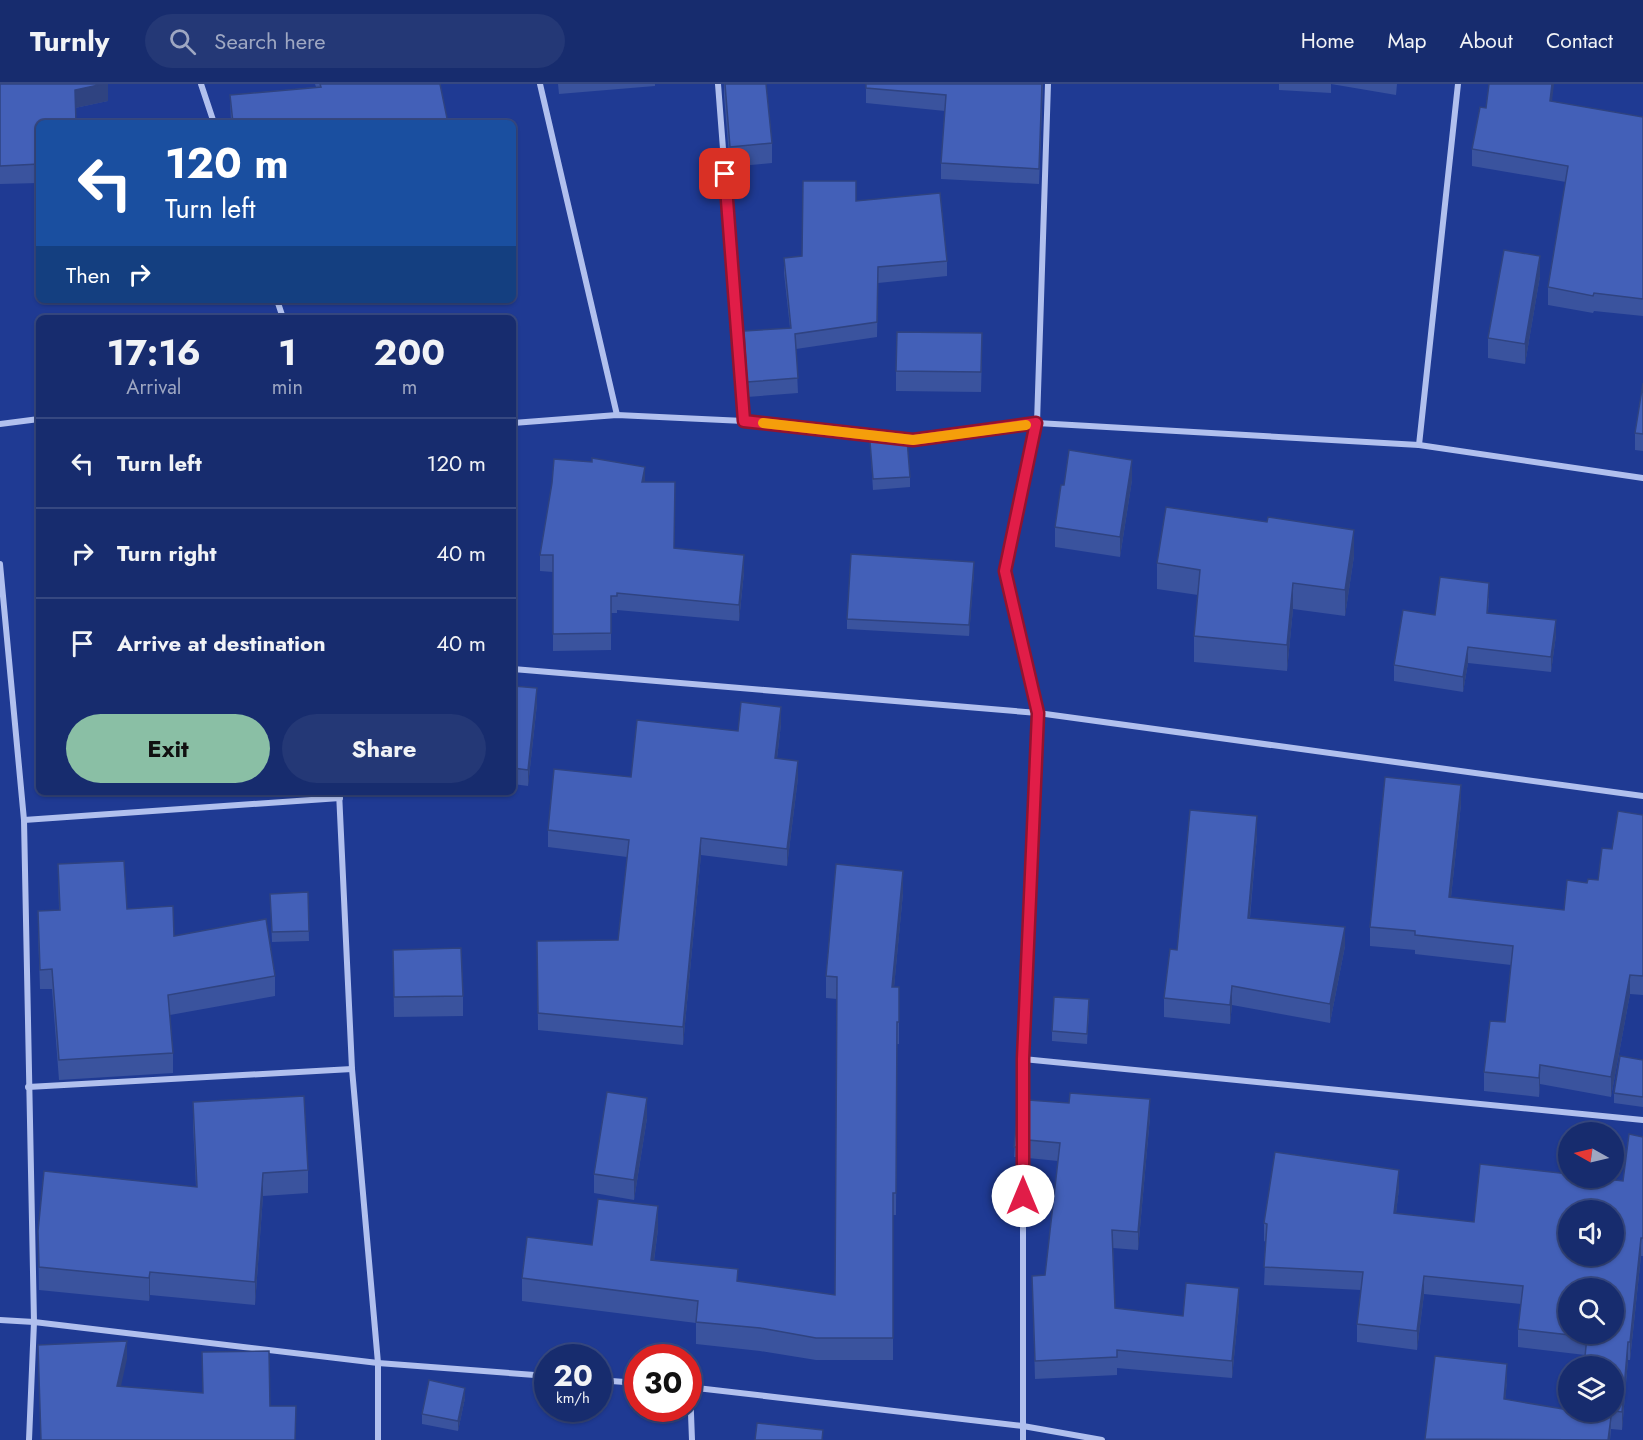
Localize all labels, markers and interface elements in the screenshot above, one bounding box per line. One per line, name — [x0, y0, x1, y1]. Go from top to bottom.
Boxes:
search box — [145, 14, 565, 68]
text: Turnly — [30, 21, 109, 62]
icon: search — [166, 25, 199, 58]
text: Search here — [214, 25, 326, 57]
text: Home — [1301, 26, 1354, 56]
text: Map — [1387, 26, 1427, 56]
text: About — [1460, 26, 1513, 56]
text: Contact — [1546, 26, 1613, 56]
text: 120 m — [165, 133, 289, 194]
icon: left — [66, 144, 144, 222]
pin — [699, 148, 750, 199]
icon: arrive — [708, 157, 741, 190]
text: Turn left — [165, 189, 255, 228]
icon: right — [123, 258, 156, 291]
text: Then — [66, 259, 111, 291]
text: 17:16 — [107, 326, 201, 378]
text: 1 — [278, 326, 297, 378]
text: 200 — [374, 326, 445, 378]
text: Arrival — [126, 373, 181, 402]
text: min — [272, 373, 303, 402]
text: m — [402, 373, 417, 402]
icon: left — [66, 447, 99, 480]
text: Turn left — [117, 447, 202, 479]
text: 120 m — [427, 447, 486, 479]
icon: right — [66, 537, 99, 570]
text: Turn right — [117, 537, 217, 569]
text: 40 m — [436, 537, 486, 569]
icon: arrive — [66, 627, 99, 660]
text: Arrive at destination — [117, 627, 326, 659]
text: 40 m — [436, 627, 486, 659]
button: Exit — [66, 714, 270, 783]
button: Share — [282, 714, 486, 783]
north arrow — [1558, 1122, 1624, 1188]
map controls — [1558, 1122, 1624, 1422]
position arrow — [991, 1164, 1055, 1228]
button: sound — [1558, 1200, 1624, 1266]
button: search — [1558, 1278, 1624, 1344]
speed limit sign: 30 — [624, 1344, 702, 1422]
text: 20 — [553, 1354, 593, 1397]
button: layers — [1558, 1356, 1624, 1422]
text: km/h — [556, 1387, 590, 1409]

